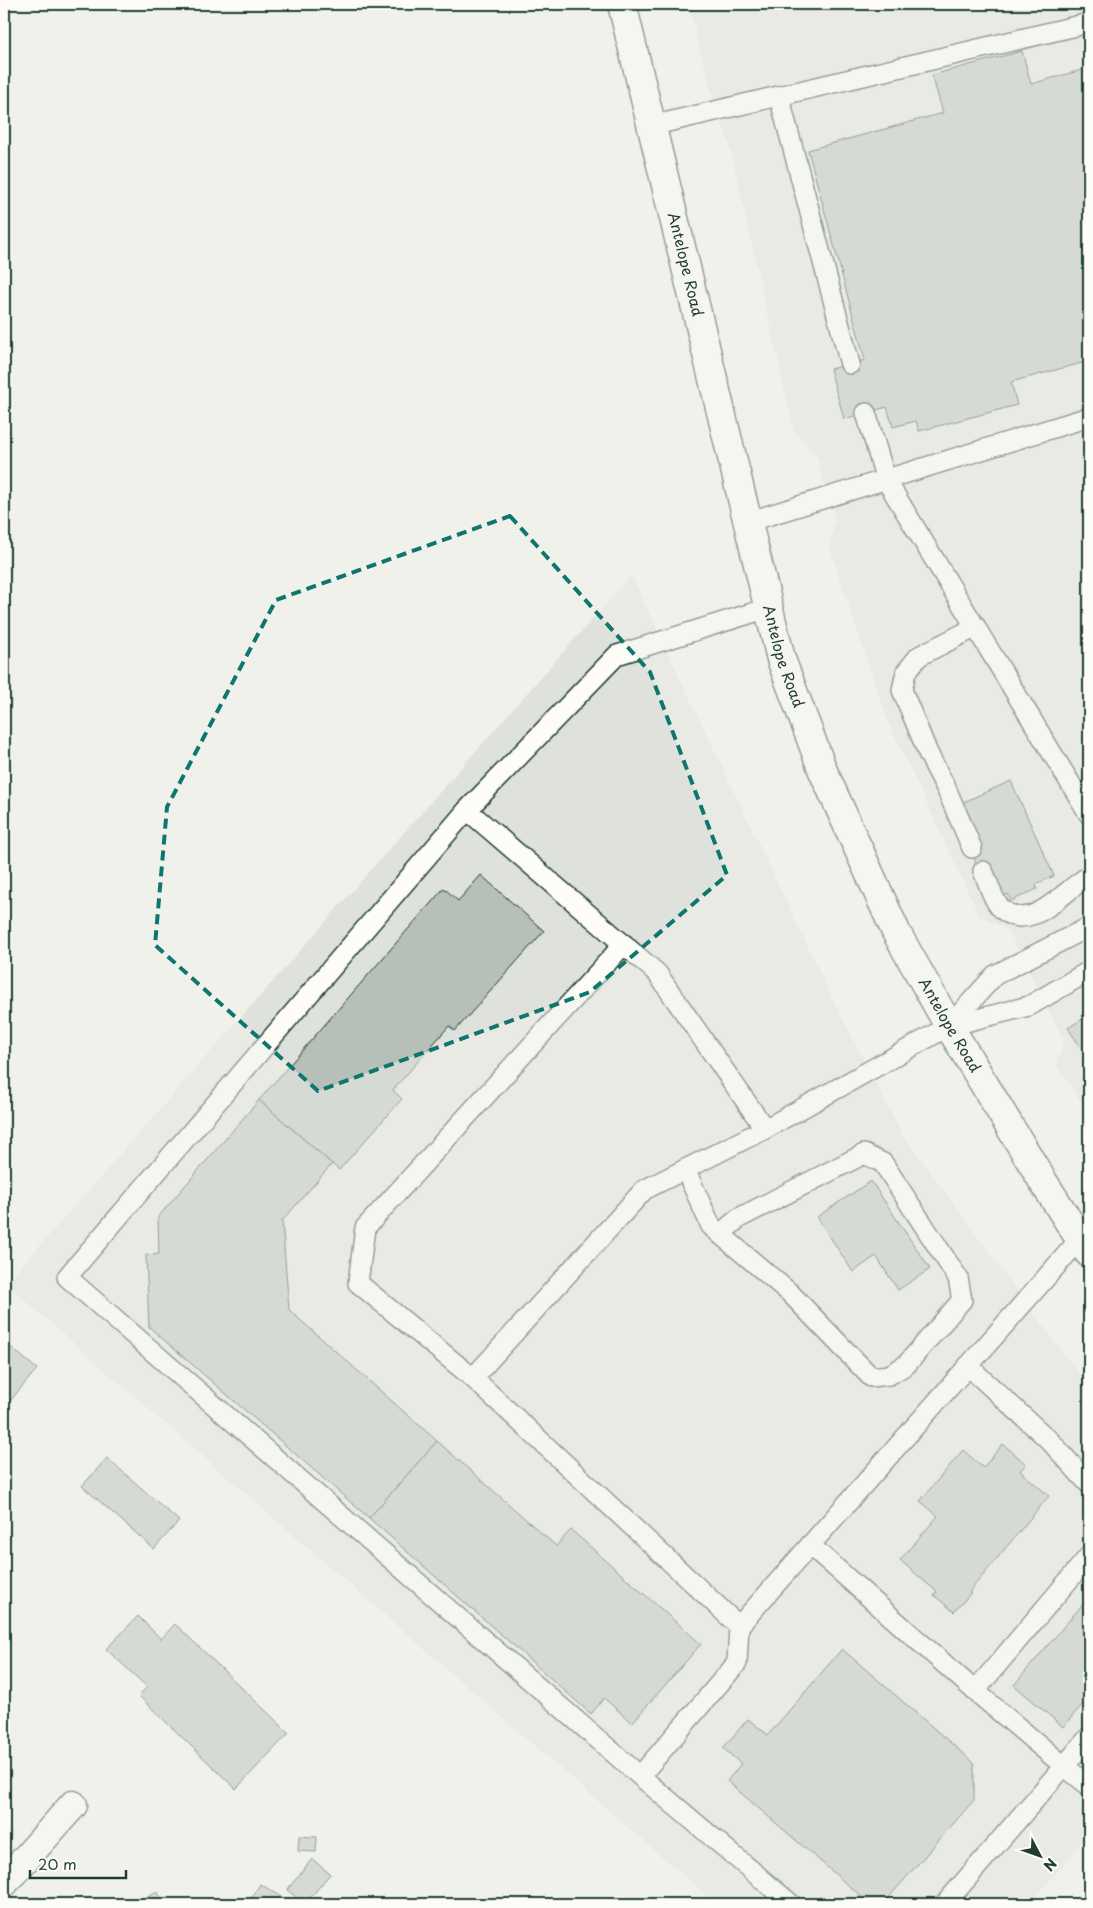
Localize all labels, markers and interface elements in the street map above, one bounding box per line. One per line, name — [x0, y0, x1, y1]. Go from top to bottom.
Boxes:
street label: Antelope Road — [663, 210, 710, 319]
street label: Antelope Road — [758, 602, 811, 711]
street label: Antelope Road — [914, 973, 988, 1077]
north arrow — [1016, 1830, 1066, 1880]
scale bar — [30, 1848, 126, 1880]
text: 20 m — [38, 1852, 77, 1875]
text: N — [1039, 1854, 1062, 1876]

